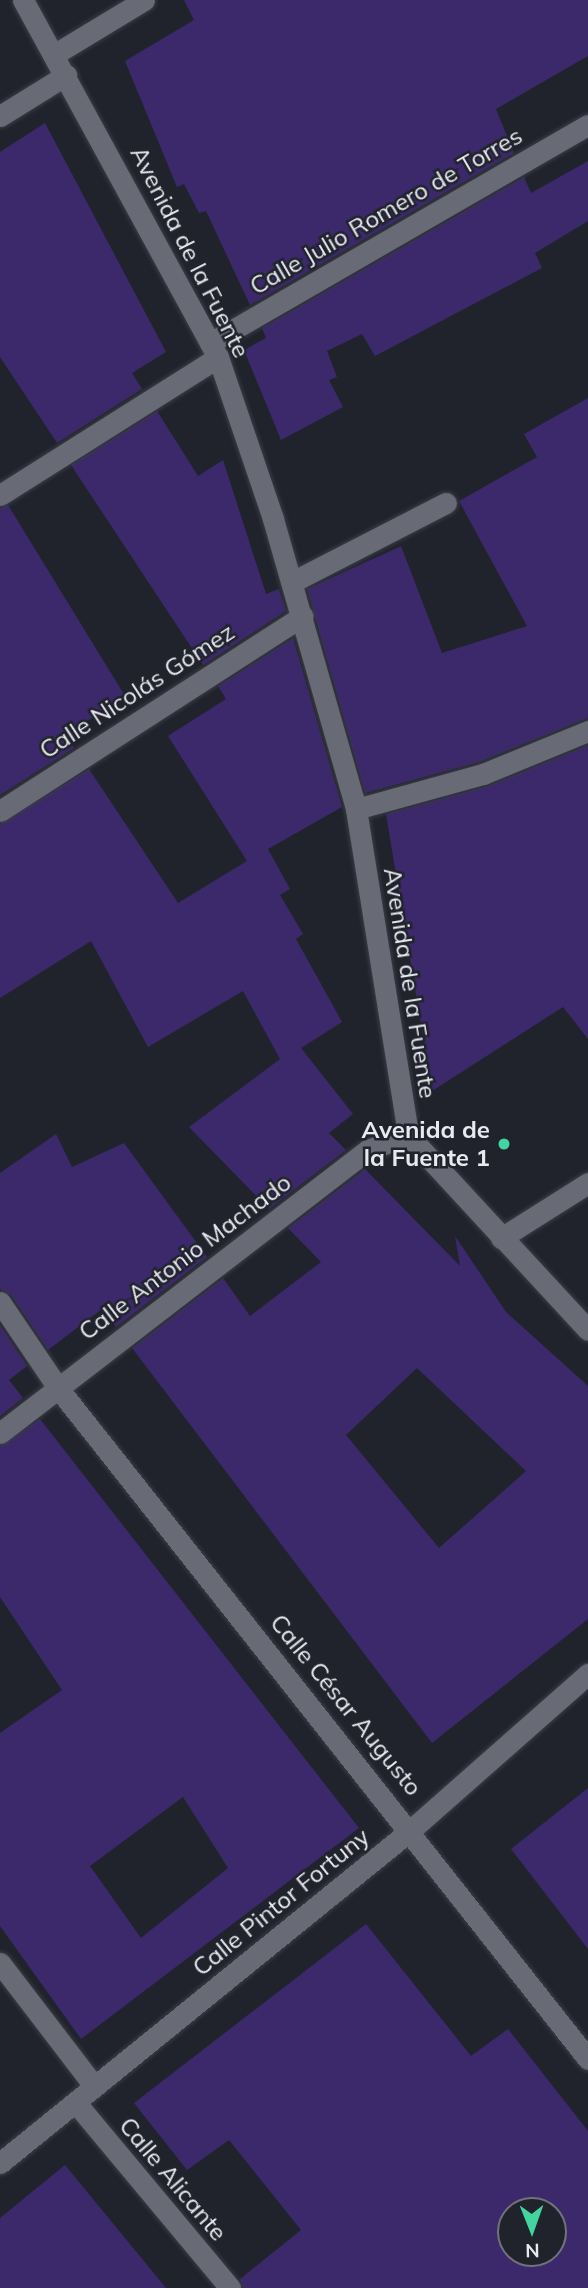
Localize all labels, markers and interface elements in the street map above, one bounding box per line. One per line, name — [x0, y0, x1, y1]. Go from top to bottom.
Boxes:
street label: Calle Julio Romero de Torres — [245, 121, 527, 301]
street label: Avenida de la Fuente — [124, 142, 256, 362]
street label: Calle Nicolás Gómez — [34, 617, 240, 765]
street label: Avenida de la Fuente — [378, 866, 442, 1100]
place label: Avenida de la Fuente 1 — [362, 1116, 490, 1172]
marker: Avenida de la Fuente 1 — [496, 1136, 512, 1152]
street label: Calle Antonio Machado — [73, 1168, 297, 1346]
street label: Calle César Augusto — [264, 1609, 428, 1801]
street label: Calle Pintor Fortuny — [187, 1822, 375, 1982]
street label: Calle Alicante — [113, 2112, 233, 2246]
north arrow — [497, 2197, 567, 2267]
text: N — [525, 2239, 540, 2263]

